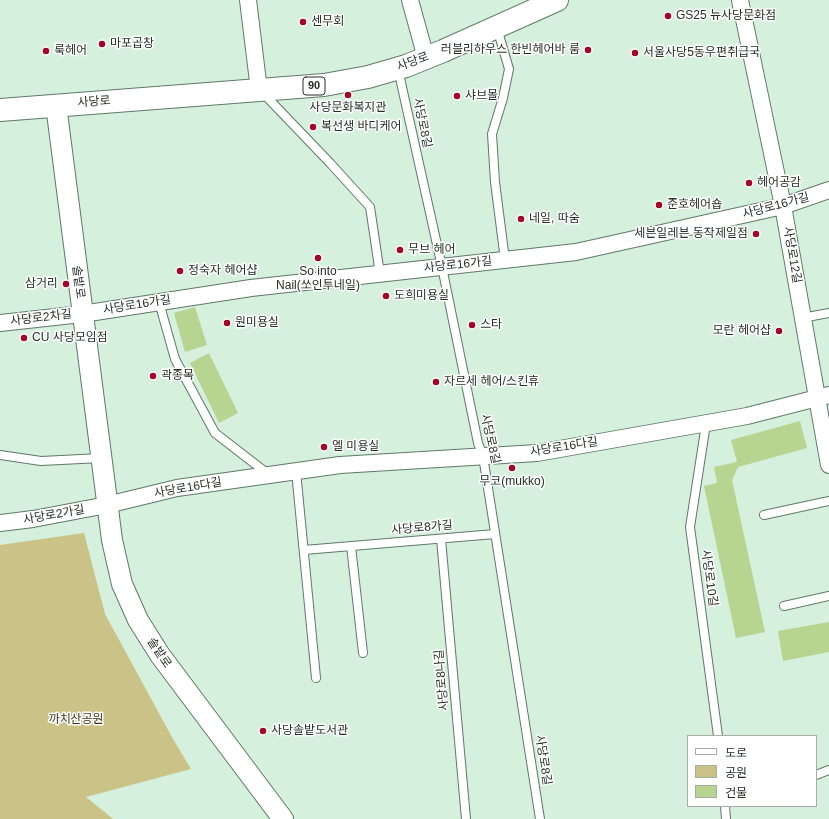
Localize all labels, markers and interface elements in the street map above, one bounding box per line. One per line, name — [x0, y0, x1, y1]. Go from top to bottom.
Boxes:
place label: GS25 뉴사당문화점 — [676, 9, 776, 23]
marker: GS25 뉴사당문화점 — [663, 11, 673, 21]
place label: 센무회 — [311, 15, 344, 29]
marker: 센무회 — [298, 17, 308, 27]
place label: 마포곱창 — [110, 37, 154, 51]
marker: 마포곱창 — [97, 39, 107, 49]
place label: 러블리하우스 한빈헤어바 룸 — [441, 43, 580, 57]
place label: 룩헤어 — [54, 44, 87, 58]
marker: 러블리하우스 한빈헤어바 룸 — [583, 45, 593, 55]
marker: 룩헤어 — [41, 46, 51, 56]
place label: 서울사당5동우편취급국 — [643, 46, 760, 60]
marker: 서울사당5동우편취급국 — [630, 48, 640, 58]
street label: 사당로 — [395, 50, 431, 74]
road number: 90 — [303, 77, 325, 95]
place label: 샤브몰 — [465, 89, 498, 103]
marker: 사당문화복지관 — [343, 90, 353, 100]
marker: 샤브몰 — [452, 91, 462, 101]
street label: 사당로 — [77, 94, 111, 110]
street label: 사당로8길 — [410, 97, 434, 149]
place label: 사당문화복지관 — [309, 101, 387, 115]
place label: 복선생 바디케어 — [321, 120, 402, 134]
marker: 복선생 바디케어 — [308, 122, 318, 132]
place label: 헤어공감 — [757, 176, 801, 190]
marker: 헤어공감 — [744, 178, 754, 188]
street label: 사당로16가길 — [741, 190, 811, 222]
place label: 준호헤어숍 — [667, 198, 722, 212]
marker: 준호헤어숍 — [654, 200, 664, 210]
place label: 네일, 따숨 — [529, 212, 580, 226]
marker: 네일, 따숨 — [516, 214, 526, 224]
street label: 사당로12길 — [780, 225, 804, 285]
place label: 세븐일레븐 동작제일점 — [634, 227, 748, 241]
marker: 세븐일레븐 동작제일점 — [751, 229, 761, 239]
place label: 무브 헤어 — [408, 243, 455, 257]
marker: 무브 헤어 — [395, 245, 405, 255]
marker: So into Nail(쏘인투네일) — [313, 253, 323, 263]
street label: 사당로16가길 — [423, 254, 493, 276]
place label: 정숙자 헤어샵 — [188, 264, 258, 278]
street label: 솔밭로 — [69, 265, 87, 299]
place label: So into Nail(쏘인투네일) — [276, 265, 360, 293]
marker: 정숙자 헤어샵 — [175, 266, 185, 276]
place label: 삼거리 — [25, 277, 58, 291]
marker: 삼거리 — [61, 279, 71, 289]
place label: 도희미용실 — [394, 289, 449, 303]
marker: 도희미용실 — [381, 291, 391, 301]
street label: 사당로16가길 — [102, 293, 172, 317]
street label: 사당로2차길 — [9, 307, 73, 329]
place label: 원미용실 — [235, 316, 279, 330]
marker: 원미용실 — [222, 318, 232, 328]
place label: 스타 — [480, 318, 502, 332]
marker: 스타 — [467, 320, 477, 330]
place label: 모란 헤어샵 — [712, 324, 771, 338]
marker: 모란 헤어샵 — [774, 326, 784, 336]
place label: CU 사당모임점 — [32, 331, 108, 345]
marker: CU 사당모임점 — [19, 333, 29, 343]
place label: 곽종목 — [161, 369, 194, 383]
marker: 곽종목 — [148, 371, 158, 381]
place label: 자르세 헤어/스킨휴 — [444, 375, 539, 389]
marker: 자르세 헤어/스킨휴 — [431, 377, 441, 387]
street label: 사당로8길 — [477, 413, 503, 465]
street label: 사당로16다길 — [529, 435, 599, 459]
place label: 엘 미용실 — [332, 440, 379, 454]
marker: 엘 미용실 — [319, 442, 329, 452]
marker: 무코(mukko) — [507, 463, 517, 473]
street label: 사당로16다길 — [153, 475, 223, 501]
place label: 무코(mukko) — [479, 475, 545, 489]
street label: 사당로2가길 — [22, 503, 86, 527]
street label: 사당로8가길 — [391, 518, 453, 538]
street label: 사당로10길 — [698, 549, 720, 607]
street label: 솔밭로 — [144, 635, 174, 671]
street label: 사당로8나길 — [432, 649, 452, 711]
park label: 까치산공원 — [48, 713, 104, 727]
place label: 사당솔밭도서관 — [271, 724, 348, 738]
marker: 사당솔밭도서관 — [258, 726, 268, 736]
street label: 사당로8길 — [532, 734, 554, 786]
legend — [687, 735, 817, 807]
text: 도로 — [725, 746, 747, 760]
text: 공원 — [725, 766, 747, 780]
text: 건물 — [725, 786, 747, 800]

